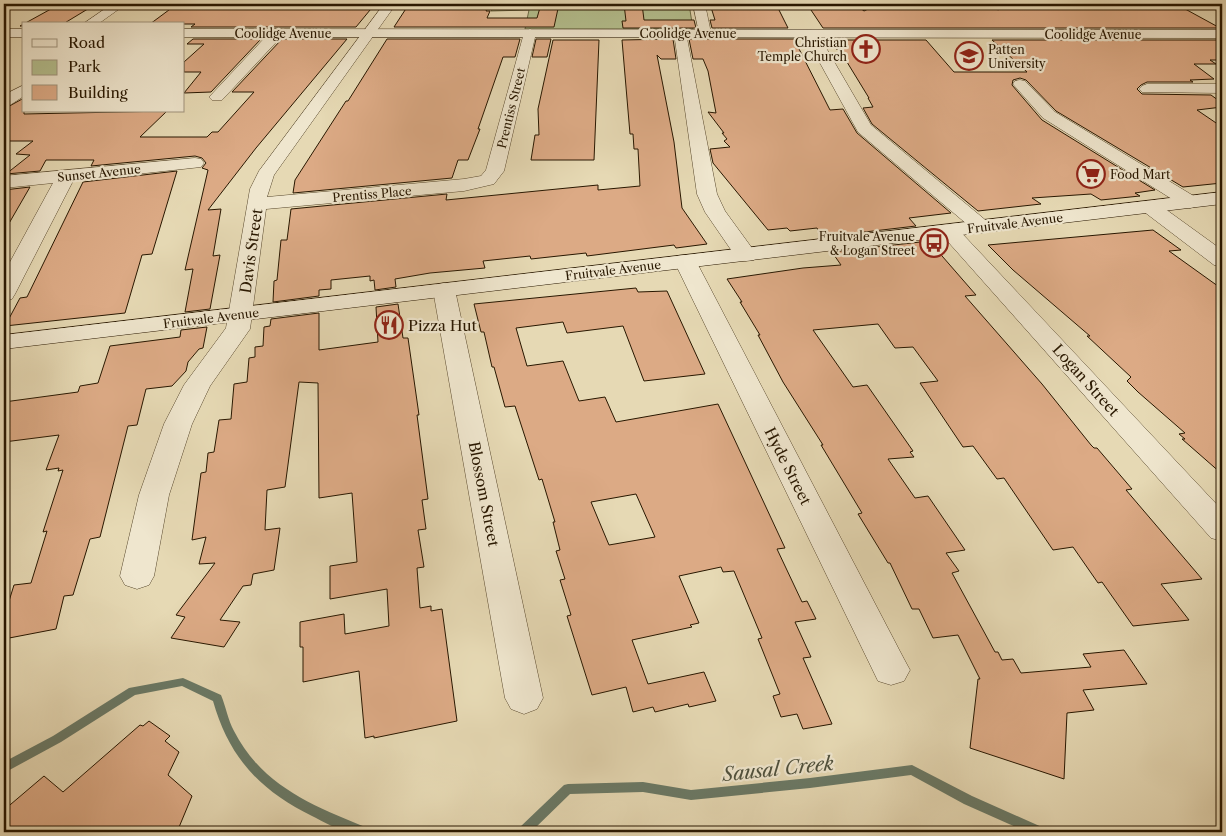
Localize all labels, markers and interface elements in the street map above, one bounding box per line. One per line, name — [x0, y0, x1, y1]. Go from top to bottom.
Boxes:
legend — [22, 22, 185, 112]
street label: Coolidge Avenue — [235, 26, 332, 41]
street label: Coolidge Avenue — [640, 26, 737, 41]
street label: Coolidge Avenue — [1045, 27, 1142, 42]
text: Road — [68, 33, 105, 52]
church icon: Christian Temple Church — [851, 34, 881, 64]
place label: Christian Temple Church — [758, 35, 847, 64]
school or university icon: Patten University — [954, 41, 984, 71]
place label: Patten University — [988, 42, 1046, 71]
text: Park — [68, 57, 102, 76]
street label: Prentiss Street — [494, 65, 528, 150]
text: Building — [68, 83, 128, 102]
supermarket icon: Food Mart — [1076, 159, 1106, 189]
street label: Sunset Avenue — [57, 161, 142, 185]
place label: Food Mart — [1110, 167, 1171, 182]
street label: Prentiss Place — [332, 183, 412, 205]
street label: Davis Street — [236, 207, 266, 295]
street label: Fruitvale Avenue — [966, 210, 1064, 236]
bus stop icon: Fruitvale Avenue & Logan Street — [919, 228, 949, 258]
place label: Fruitvale Avenue & Logan Street — [819, 229, 916, 258]
street label: Fruitvale Avenue — [564, 257, 662, 283]
street label: Fruitvale Avenue — [162, 305, 260, 331]
restaurant icon: Pizza Hut — [374, 310, 404, 340]
place label: Pizza Hut — [408, 316, 478, 335]
street label: Logan Street — [1049, 340, 1124, 421]
street label: Hyde Street — [760, 424, 816, 509]
street label: Blossom Street — [464, 440, 504, 549]
water label: Sausal Creek — [720, 752, 835, 786]

